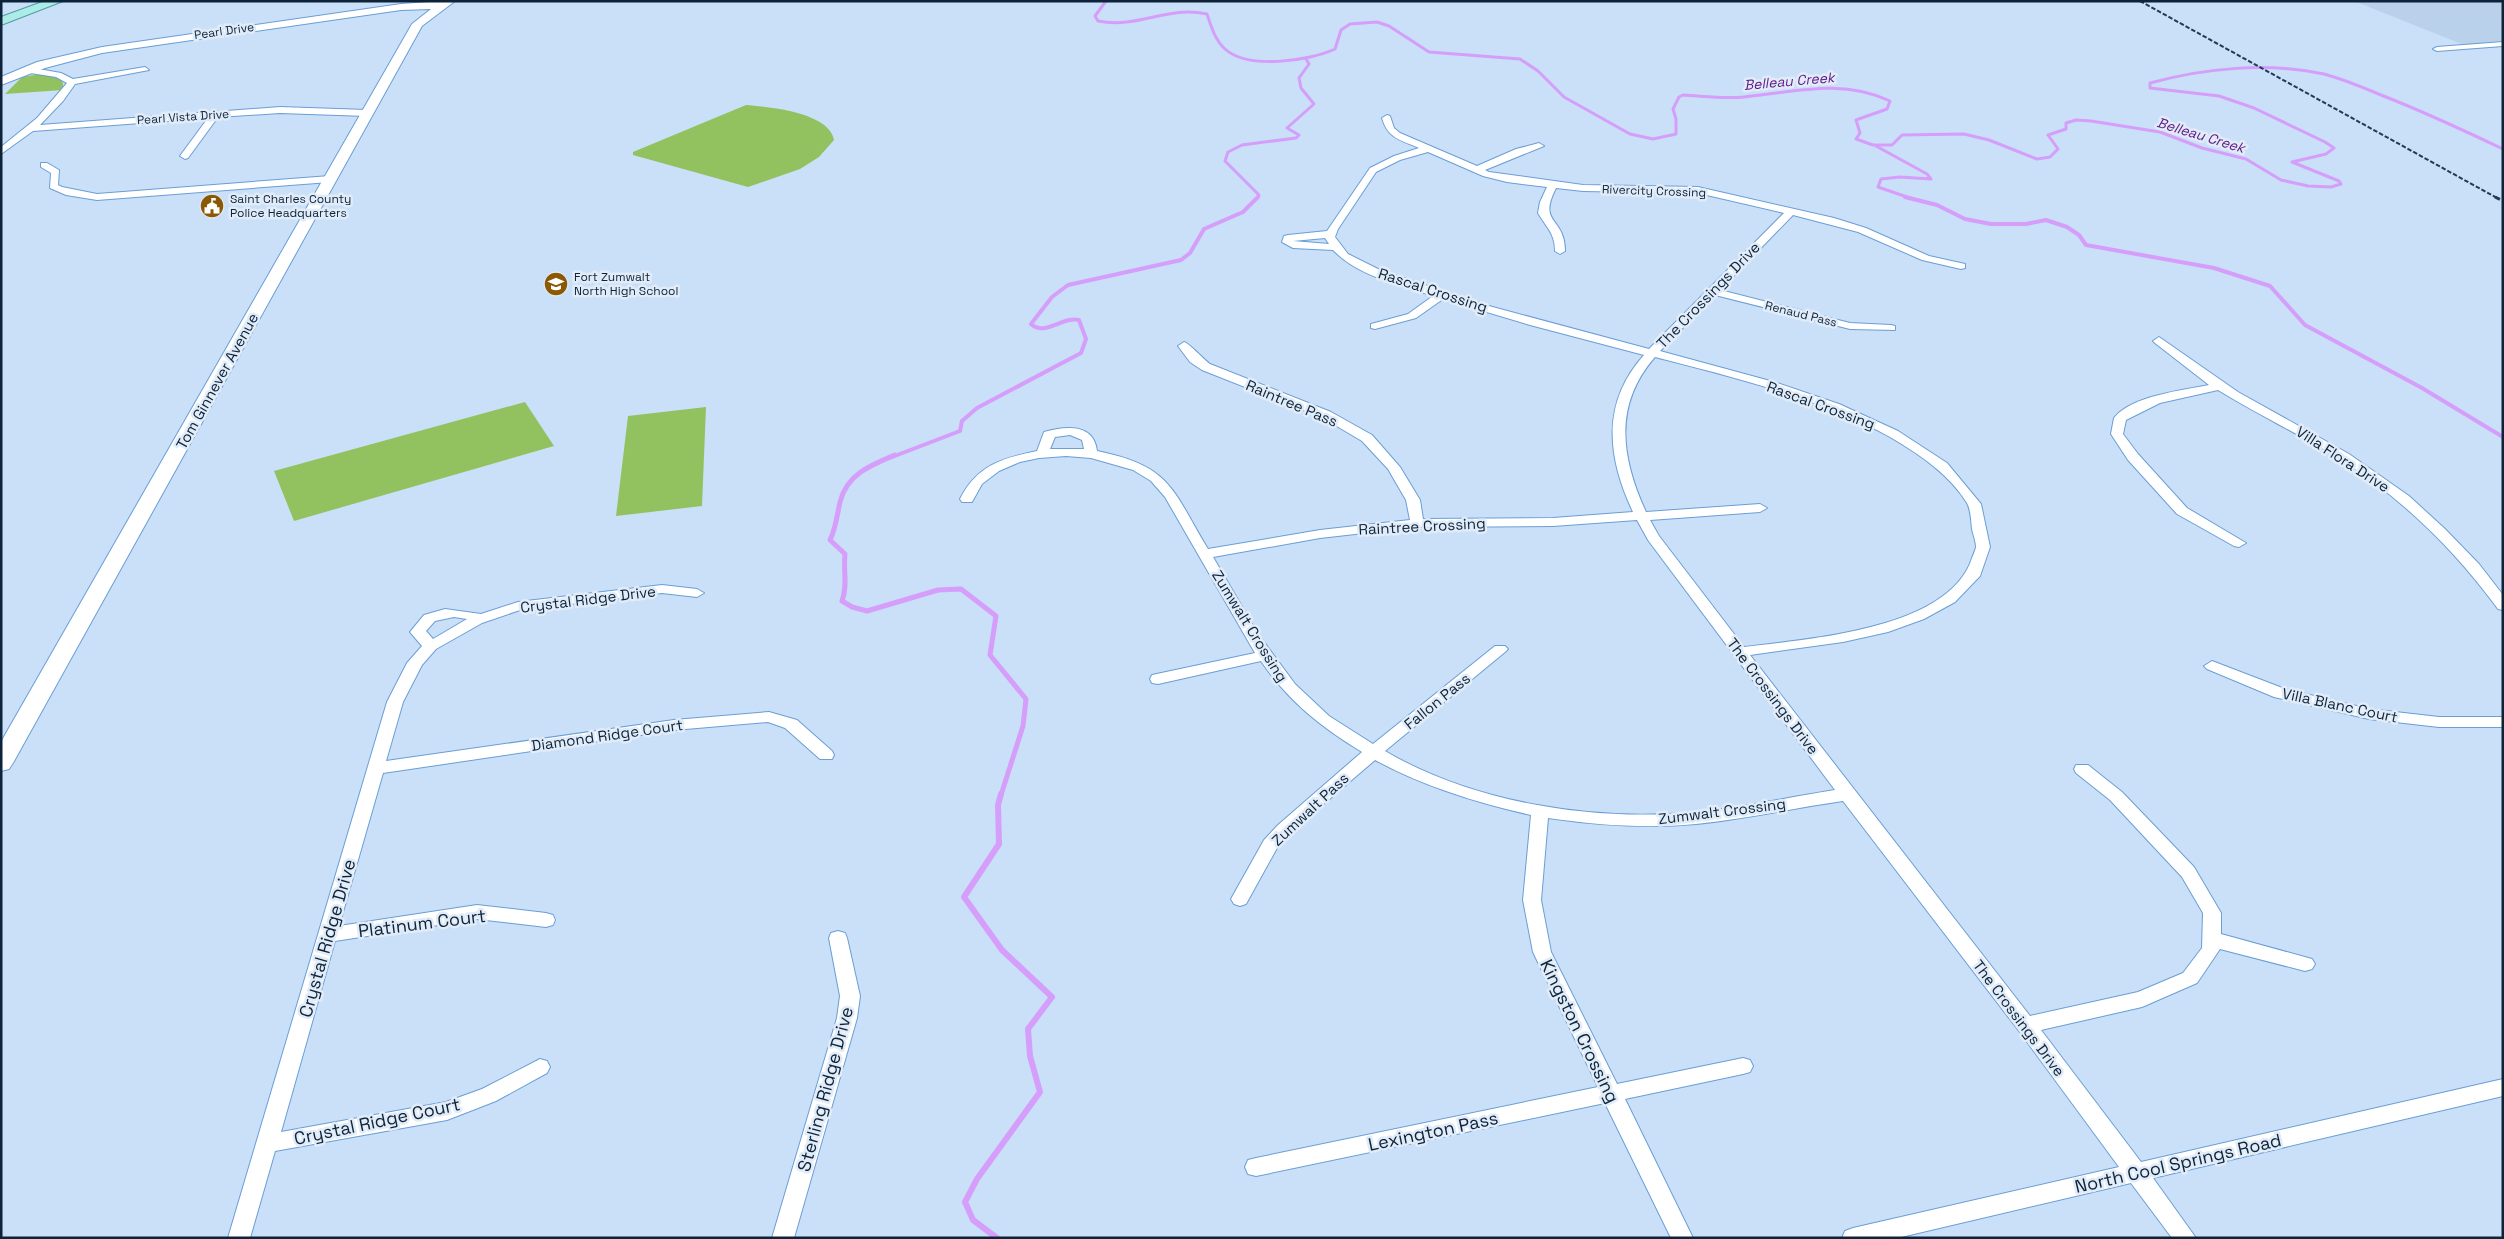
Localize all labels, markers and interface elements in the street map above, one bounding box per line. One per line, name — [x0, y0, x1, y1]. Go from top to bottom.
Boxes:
street label: Pearl Drive — [193, 19, 255, 43]
water label: Belleau Creek — [1743, 68, 1836, 94]
street label: Pearl Vista Drive — [136, 106, 230, 128]
water label: Belleau Creek — [2155, 113, 2248, 157]
street label: Rivercity Crossing — [1602, 181, 1706, 201]
place label: Saint Charles County Police Headquarters — [230, 191, 351, 221]
public building icon: Saint Charles County Police Headquarters — [199, 193, 225, 219]
street label: The Crossings Drive — [1652, 238, 1764, 352]
street label: Rascal Crossing — [1376, 263, 1490, 317]
place label: Fort Zumwalt North High School — [574, 269, 678, 299]
school or university icon: Fort Zumwalt North High School — [543, 271, 569, 297]
street label: Renaud Pass — [1763, 297, 1839, 331]
street label: Tom Ginnever Avenue — [172, 309, 262, 452]
street label: Raintree Pass — [1243, 375, 1341, 431]
street label: Rascal Crossing — [1764, 377, 1878, 433]
street label: Villa Flora Drive — [2293, 422, 2393, 496]
street label: Raintree Crossing — [1358, 513, 1486, 539]
street label: Zumwalt Crossing — [1208, 567, 1292, 685]
street label: Crystal Ridge Drive — [519, 581, 657, 617]
street label: The Crossings Drive — [1723, 634, 1823, 758]
street label: Fallon Pass — [1400, 669, 1474, 733]
street label: Villa Blanc Court — [2280, 683, 2400, 727]
street label: Diamond Ridge Court — [530, 715, 684, 755]
street label: Zumwalt Pass — [1267, 768, 1353, 850]
street label: Zumwalt Crossing — [1657, 794, 1787, 828]
street label: Crystal Ridge Drive — [293, 856, 361, 1020]
street label: Platinum Court — [357, 904, 487, 942]
street label: Kingston Crossing — [1535, 955, 1625, 1107]
street label: The Crossings Drive — [1969, 956, 2069, 1080]
street label: Sterling Ridge Drive — [792, 1004, 858, 1174]
street label: Crystal Ridge Court — [292, 1092, 462, 1150]
street label: Lexington Pass — [1366, 1106, 1500, 1156]
street label: North Cool Springs Road — [2072, 1128, 2284, 1198]

